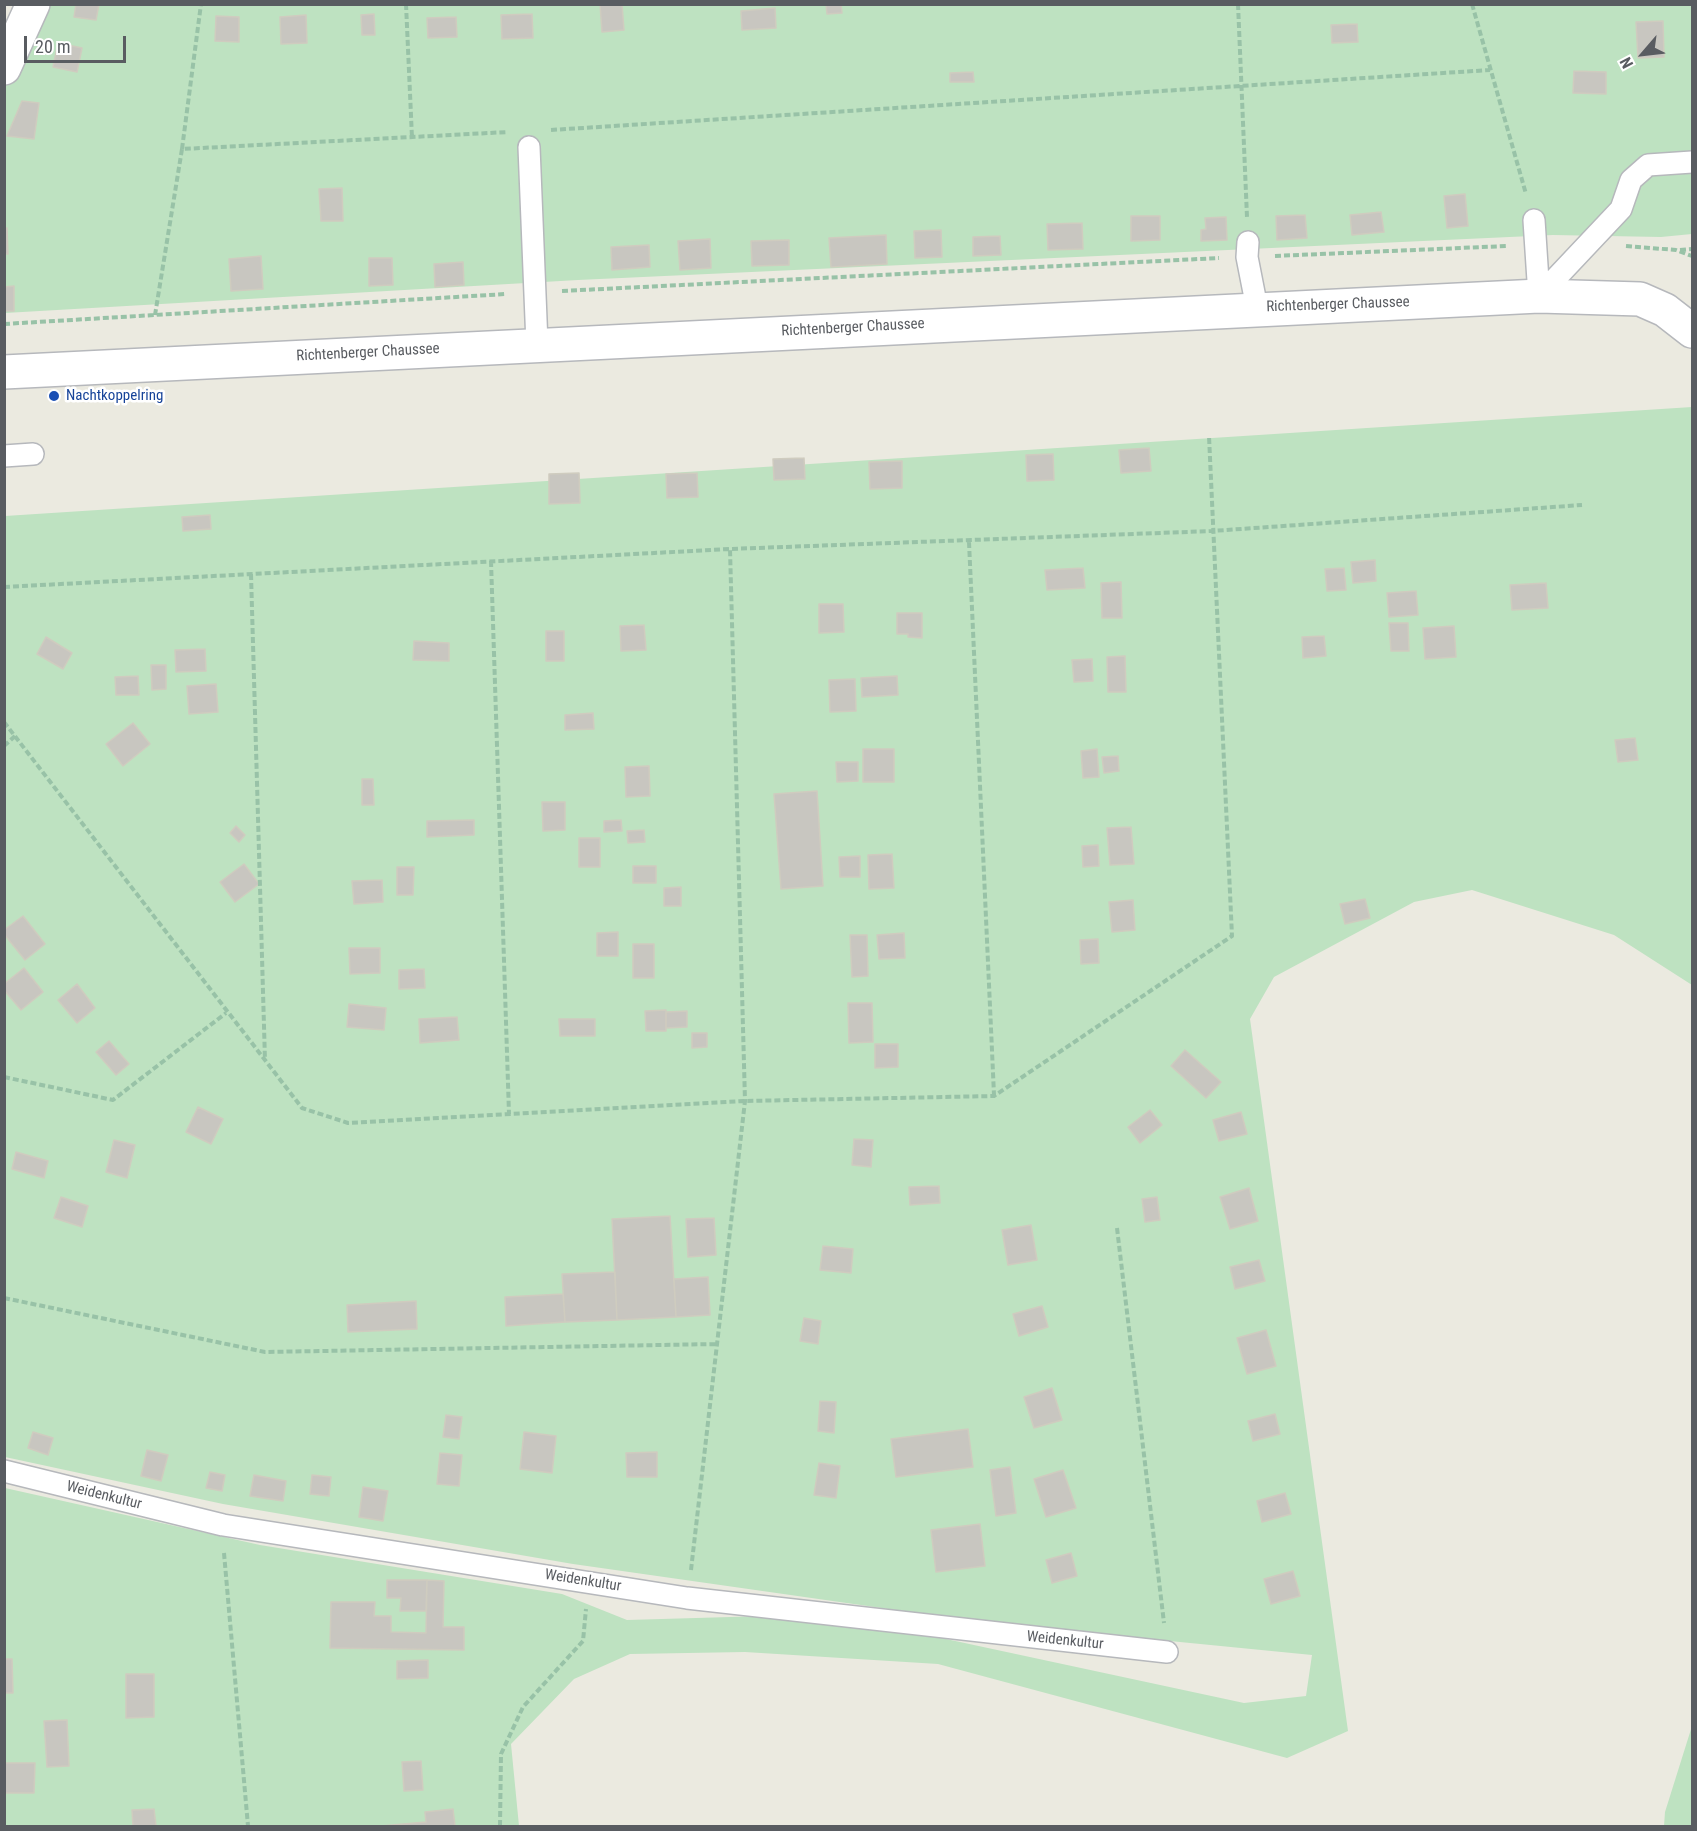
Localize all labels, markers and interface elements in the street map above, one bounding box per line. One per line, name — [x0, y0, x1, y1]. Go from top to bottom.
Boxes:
scale bar — [27, 24, 129, 62]
north arrow — [1613, 24, 1673, 84]
text: 20 m — [35, 36, 70, 57]
text: N — [1616, 54, 1637, 71]
street label: Richtenberger Chaussee — [1266, 294, 1410, 316]
street label: Richtenberger Chaussee — [781, 315, 925, 341]
street label: Richtenberger Chaussee — [296, 340, 440, 366]
place label: Nachtkoppelring — [66, 387, 163, 405]
marker: Nachtkoppelring — [47, 389, 61, 403]
street label: Weidenkultur — [64, 1478, 144, 1514]
street label: Weidenkultur — [544, 1566, 622, 1596]
street label: Weidenkultur — [1026, 1628, 1104, 1654]

